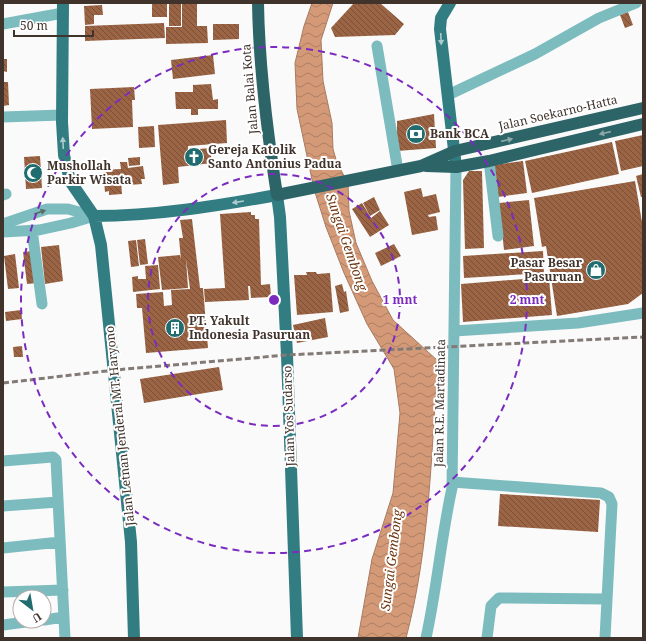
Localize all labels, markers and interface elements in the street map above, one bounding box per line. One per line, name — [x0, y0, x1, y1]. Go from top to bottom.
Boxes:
scale bar — [14, 12, 93, 38]
text: 50 m — [20, 17, 48, 34]
one-way arrow — [437, 33, 444, 45]
street label: Jalan Balai Kota — [237, 43, 262, 136]
street label: Jalan Soekarno-Hatta — [496, 91, 619, 135]
bank icon: Bank BCA — [405, 123, 427, 145]
place label: Bank BCA — [430, 125, 490, 142]
one-way arrow — [599, 131, 611, 137]
one-way arrow — [60, 136, 66, 149]
one-way arrow — [501, 136, 513, 142]
place label: Gereja Katolik Santo Antonius Padua — [208, 141, 342, 172]
church icon: Gereja Katolik Santo Antonius Padua — [183, 146, 205, 168]
place label: Mushollah Parkir Wisata — [47, 157, 131, 188]
mosque icon: Mushollah Parkir Wisata — [22, 162, 44, 184]
water label: Sungai Gembong — [322, 191, 372, 294]
one-way arrow — [232, 199, 244, 205]
one-way arrow — [34, 208, 46, 214]
place label: Pasar Besar Pasuruan — [511, 254, 583, 285]
shop icon: Pasar Besar Pasuruan — [585, 259, 607, 281]
text: 1 mnt — [383, 291, 417, 308]
text: 2 mnt — [510, 291, 544, 308]
centre of rings — [267, 293, 281, 307]
place label: PT. Yakult Indonesia Pasuruan — [189, 312, 310, 343]
building icon: PT. Yakult Indonesia Pasuruan — [164, 317, 186, 339]
street label: Jalan Letnan Jenderal MT. Haryono — [101, 325, 139, 528]
street label: Jalan R.E. Martadinata — [430, 339, 449, 468]
street label: Jalan Yos Sudarso — [278, 365, 299, 468]
water label: Sungai Gembong — [376, 508, 406, 612]
north arrow — [12, 589, 52, 629]
text: U — [29, 609, 45, 627]

